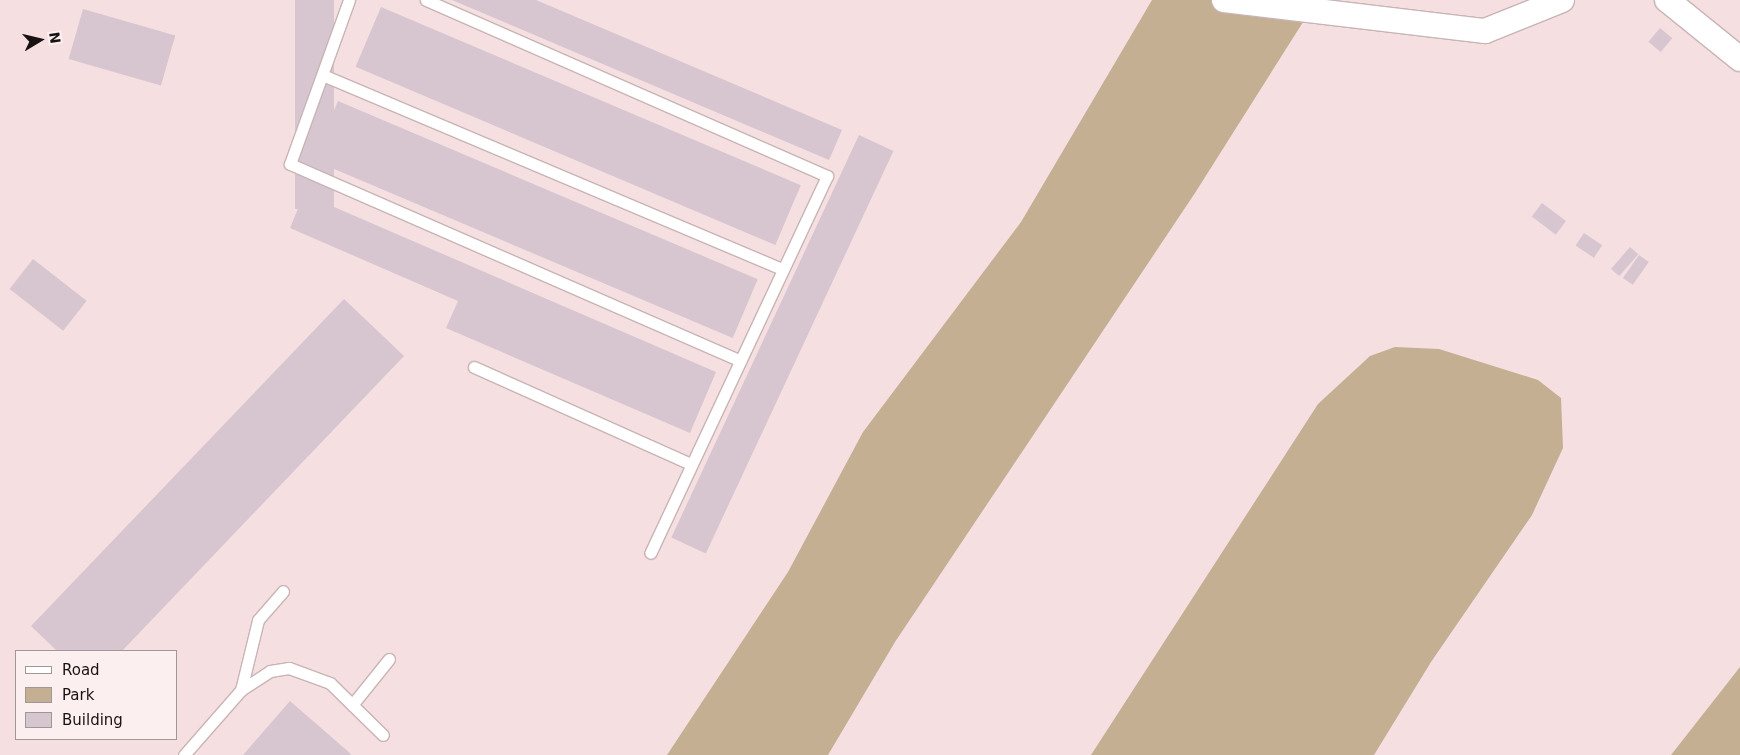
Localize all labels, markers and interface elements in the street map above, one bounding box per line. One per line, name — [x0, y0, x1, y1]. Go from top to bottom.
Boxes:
north arrow — [15, 15, 65, 65]
text: N — [46, 31, 64, 45]
legend — [15, 650, 178, 740]
text: Road — [62, 661, 100, 679]
text: Park — [62, 686, 94, 704]
text: Building — [62, 711, 123, 729]

